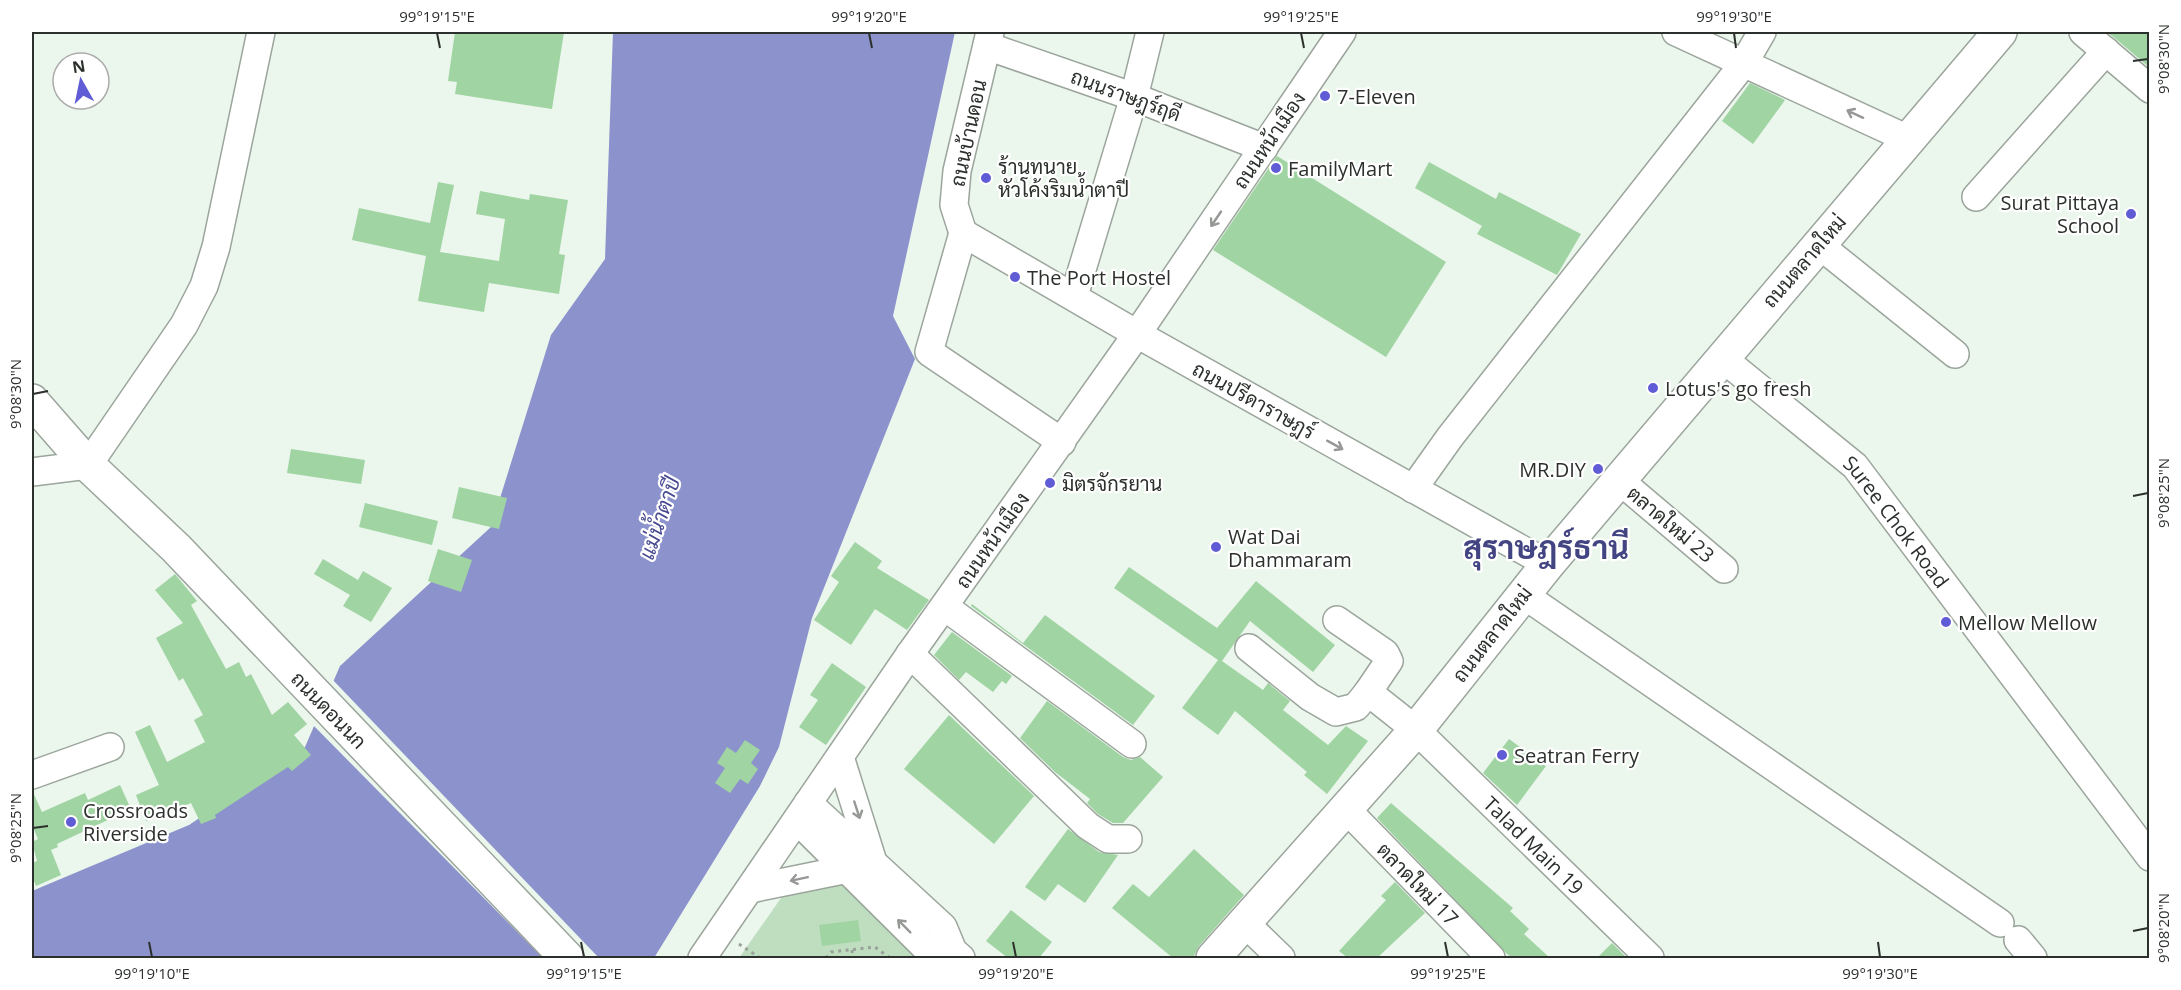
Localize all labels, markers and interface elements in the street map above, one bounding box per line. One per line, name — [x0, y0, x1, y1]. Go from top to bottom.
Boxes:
text: 99°19'15"E — [399, 6, 475, 26]
text: 99°19'20"E — [831, 6, 907, 26]
text: 99°19'25"E — [1263, 6, 1339, 26]
text: 99°19'30"E — [1696, 6, 1772, 26]
text: 9°08'30"N — [2153, 24, 2173, 94]
north arrow — [51, 51, 111, 111]
text: N — [71, 54, 87, 78]
street label: ถนนราษฎร์ฤดี — [1067, 63, 1185, 128]
street label: ถนนบ้านดอน — [943, 77, 993, 189]
place label: 7-Eleven — [1337, 83, 1416, 110]
street label: ถนนหน้าเมือง — [1227, 86, 1311, 194]
marker: 7-Eleven — [1318, 89, 1332, 103]
one-way arrow — [1846, 108, 1864, 120]
place label: ร้านทนาย หัวโค้งริมน้ำตาปี — [998, 153, 1129, 203]
place label: FamilyMart — [1288, 155, 1392, 182]
marker: FamilyMart — [1269, 161, 1283, 175]
marker: ร้านทนาย หัวโค้งริมน้ำตาปี — [979, 171, 993, 185]
place label: Surat Pittaya School — [2001, 189, 2119, 239]
marker: Surat Pittaya School — [2124, 207, 2138, 221]
street label: ถนนตลาดใหม่ — [1756, 209, 1852, 313]
one-way arrow — [1209, 211, 1222, 228]
place label: The Port Hostel — [1027, 264, 1171, 291]
marker: The Port Hostel — [1008, 270, 1022, 284]
street label: ถนนปรีดาราษฎร์ — [1187, 355, 1320, 446]
text: 9°08'30"N — [5, 359, 25, 429]
place label: Lotus's go fresh — [1665, 375, 1812, 402]
marker: Lotus's go fresh — [1646, 381, 1660, 395]
one-way arrow — [1326, 439, 1343, 451]
street label: Suree Chok Road — [1838, 449, 1956, 593]
place label: MR.DIY — [1519, 456, 1587, 483]
text: 9°08'25"N — [2153, 458, 2173, 528]
marker: MR.DIY — [1591, 462, 1605, 476]
place label: มิตรจักรยาน — [1062, 470, 1162, 497]
water label: แม่น้ำตาปี — [629, 471, 687, 563]
marker: มิตรจักรยาน — [1043, 476, 1057, 490]
street label: ตลาดใหม่ 23 — [1622, 480, 1720, 568]
street label: ถนนหน้าเมือง — [949, 487, 1035, 593]
place label: Wat Dai Dhammaram — [1228, 523, 1352, 573]
district label: สุราษฎร์ธานี — [1463, 525, 1629, 571]
marker: Wat Dai Dhammaram — [1209, 540, 1223, 554]
street label: ถนนตลาดใหม่ — [1446, 580, 1538, 688]
place label: Mellow Mellow — [1958, 609, 2097, 636]
marker: Mellow Mellow — [1939, 615, 1953, 629]
street label: ถนนดอนนก — [285, 665, 373, 755]
place label: Seatran Ferry — [1514, 742, 1640, 769]
marker: Seatran Ferry — [1495, 748, 1509, 762]
street label: Talad Main 19 — [1478, 790, 1590, 900]
text: 9°08'25"N — [5, 793, 25, 863]
place label: Crossroads Riverside — [83, 797, 188, 847]
one-way arrow — [852, 800, 863, 819]
marker: Crossroads Riverside — [64, 815, 78, 829]
street label: ตลาดใหม่ 17 — [1371, 837, 1465, 931]
one-way arrow — [789, 874, 809, 885]
text: 9°08'20"N — [2153, 893, 2173, 963]
one-way arrow — [897, 918, 912, 933]
text: 99°19'10"E — [114, 963, 190, 983]
text: 99°19'15"E — [546, 963, 622, 983]
text: 99°19'20"E — [978, 963, 1054, 983]
text: 99°19'25"E — [1410, 963, 1486, 983]
text: 99°19'30"E — [1842, 963, 1918, 983]

